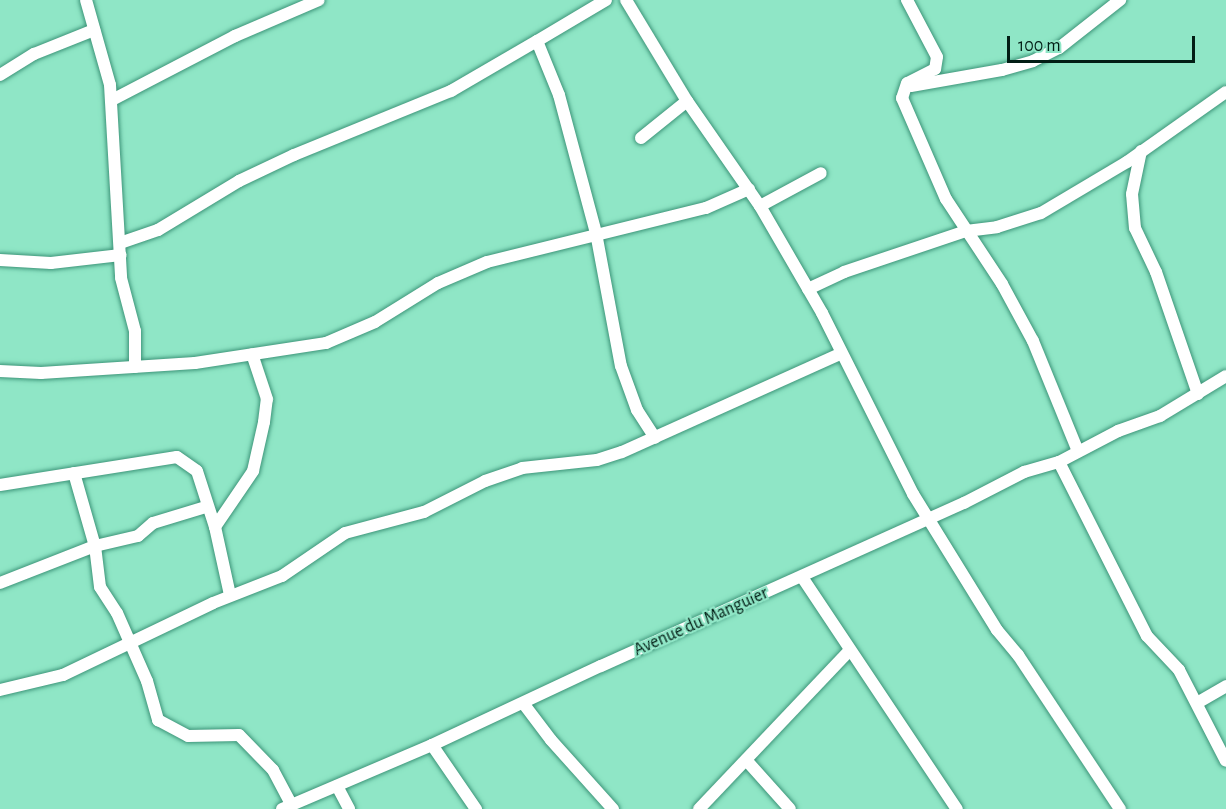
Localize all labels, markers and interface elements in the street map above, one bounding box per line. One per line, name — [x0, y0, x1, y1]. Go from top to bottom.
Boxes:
scale bar — [1010, 24, 1198, 62]
text: 100 m — [1018, 37, 1061, 55]
street label: Avenue du Manguier — [630, 583, 772, 661]

